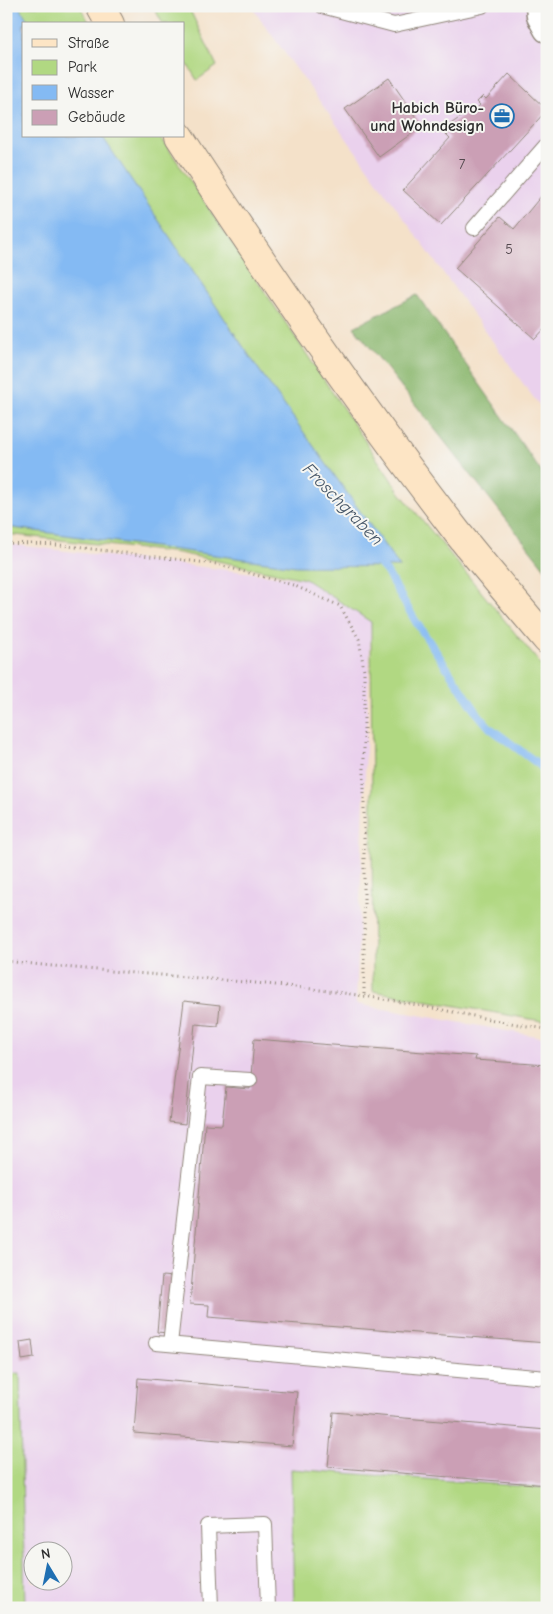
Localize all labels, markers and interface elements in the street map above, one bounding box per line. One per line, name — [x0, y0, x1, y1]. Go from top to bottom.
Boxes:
legend — [22, 22, 185, 138]
text: Straße — [68, 34, 110, 52]
text: Park — [68, 58, 97, 76]
text: Wasser — [68, 84, 114, 102]
place label: Habich Büro- und Wohndesign — [370, 99, 484, 135]
office icon: Habich Büro- und Wohndesign — [489, 103, 515, 129]
text: Gebäude — [68, 108, 126, 126]
house number: 7 — [459, 156, 466, 173]
house number: 5 — [505, 241, 513, 258]
water label: Froschgraben — [298, 459, 387, 550]
north arrow — [22, 1542, 72, 1592]
text: N — [40, 1545, 52, 1563]

